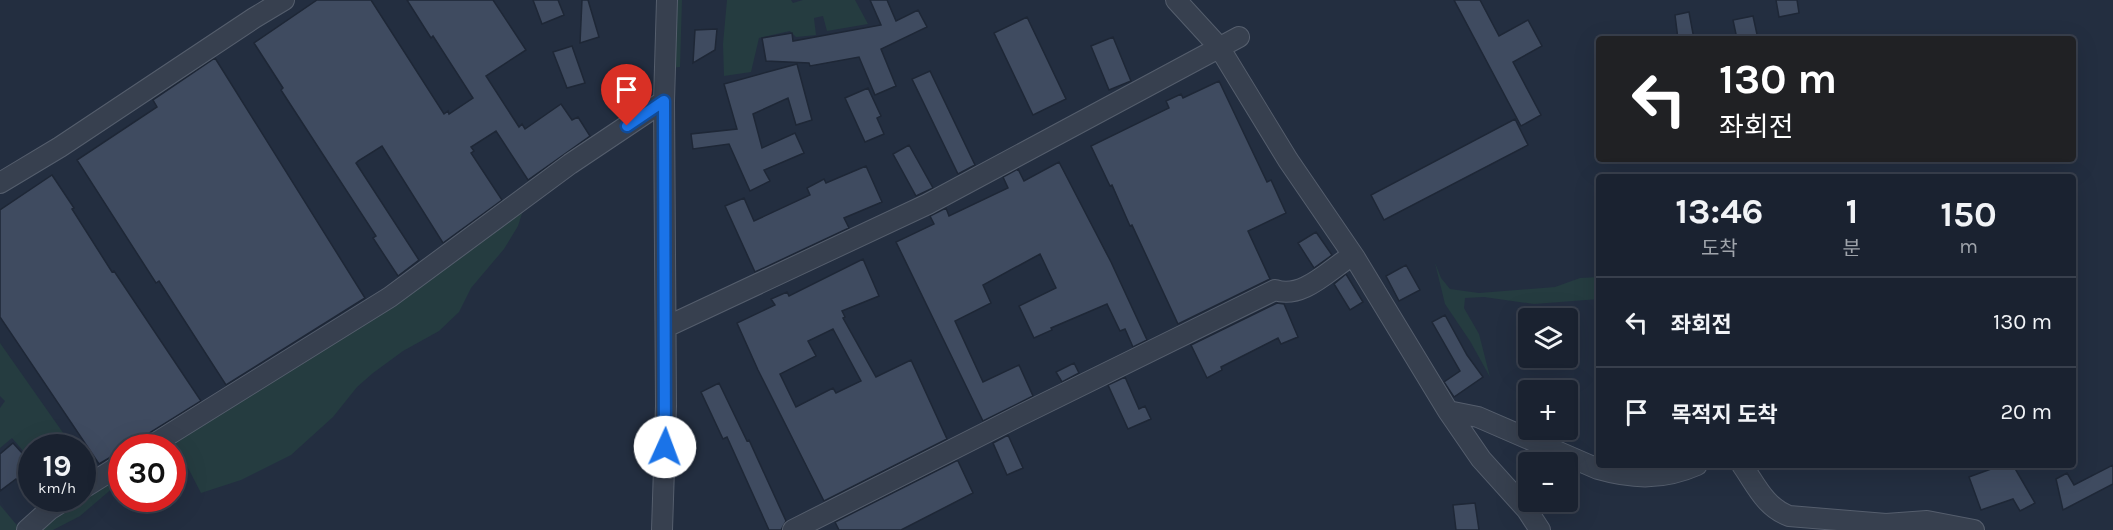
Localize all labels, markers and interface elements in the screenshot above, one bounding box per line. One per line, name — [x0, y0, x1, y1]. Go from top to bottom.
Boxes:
text: 130 m — [1719, 54, 1837, 104]
icon: left — [1620, 60, 1698, 138]
pin — [601, 64, 652, 126]
icon: arrive — [610, 73, 643, 106]
text: 좌회전 — [1719, 111, 1794, 143]
text: 13:46 — [1675, 190, 1763, 232]
text: 1 — [1845, 190, 1858, 232]
text: 150 — [1940, 193, 1997, 235]
text: m — [1959, 235, 1978, 258]
text: 도착 — [1701, 237, 1738, 260]
text: 분 — [1843, 237, 1861, 260]
icon: left — [1620, 306, 1653, 339]
map controls — [1518, 308, 1578, 512]
button: layers — [1518, 308, 1578, 368]
text: 130 m — [1993, 309, 2052, 335]
text: 좌회전 — [1671, 312, 1732, 338]
button: + — [1518, 380, 1578, 440]
icon: arrive — [1620, 396, 1653, 429]
text: 20 m — [2000, 399, 2052, 425]
text: 목적지 도착 — [1671, 402, 1778, 428]
position arrow — [633, 415, 697, 479]
speed limit sign: 30 — [108, 434, 186, 512]
text: 19 — [42, 448, 71, 484]
button: − — [1518, 452, 1578, 512]
text: km/h — [38, 479, 76, 497]

